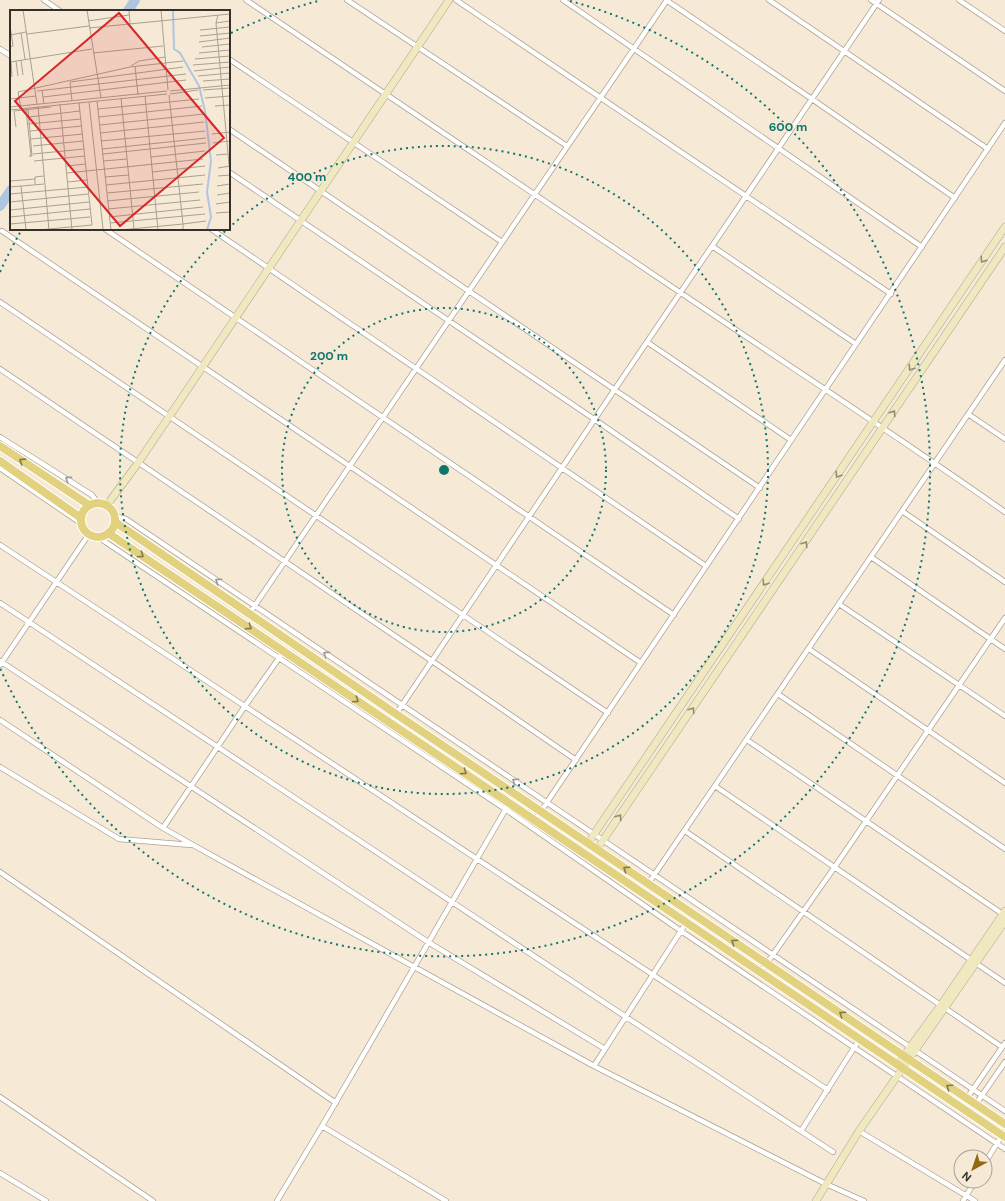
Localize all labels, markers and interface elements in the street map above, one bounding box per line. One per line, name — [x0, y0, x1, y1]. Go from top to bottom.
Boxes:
inset map — [10, 10, 230, 230]
text: 600 m — [769, 119, 807, 135]
text: 400 m — [288, 169, 326, 185]
one-way arrow — [980, 256, 988, 263]
text: 200 m — [310, 348, 348, 364]
one-way arrow — [908, 364, 916, 371]
one-way arrow — [888, 410, 896, 417]
one-way arrow — [19, 458, 26, 465]
centre of rings — [437, 463, 451, 477]
one-way arrow — [836, 471, 843, 478]
one-way arrow — [65, 476, 72, 484]
one-way arrow — [800, 541, 807, 548]
one-way arrow — [136, 550, 143, 557]
one-way arrow — [215, 578, 222, 586]
one-way arrow — [762, 579, 770, 586]
one-way arrow — [244, 622, 251, 629]
one-way arrow — [323, 651, 330, 658]
one-way arrow — [352, 695, 359, 703]
one-way arrow — [687, 707, 694, 714]
one-way arrow — [460, 767, 467, 775]
one-way arrow — [512, 779, 519, 786]
one-way arrow — [614, 814, 622, 821]
one-way arrow — [623, 866, 630, 874]
one-way arrow — [731, 939, 738, 946]
one-way arrow — [839, 1012, 846, 1019]
one-way arrow — [947, 1084, 954, 1091]
north arrow — [953, 1149, 993, 1189]
text: N — [959, 1169, 974, 1185]

